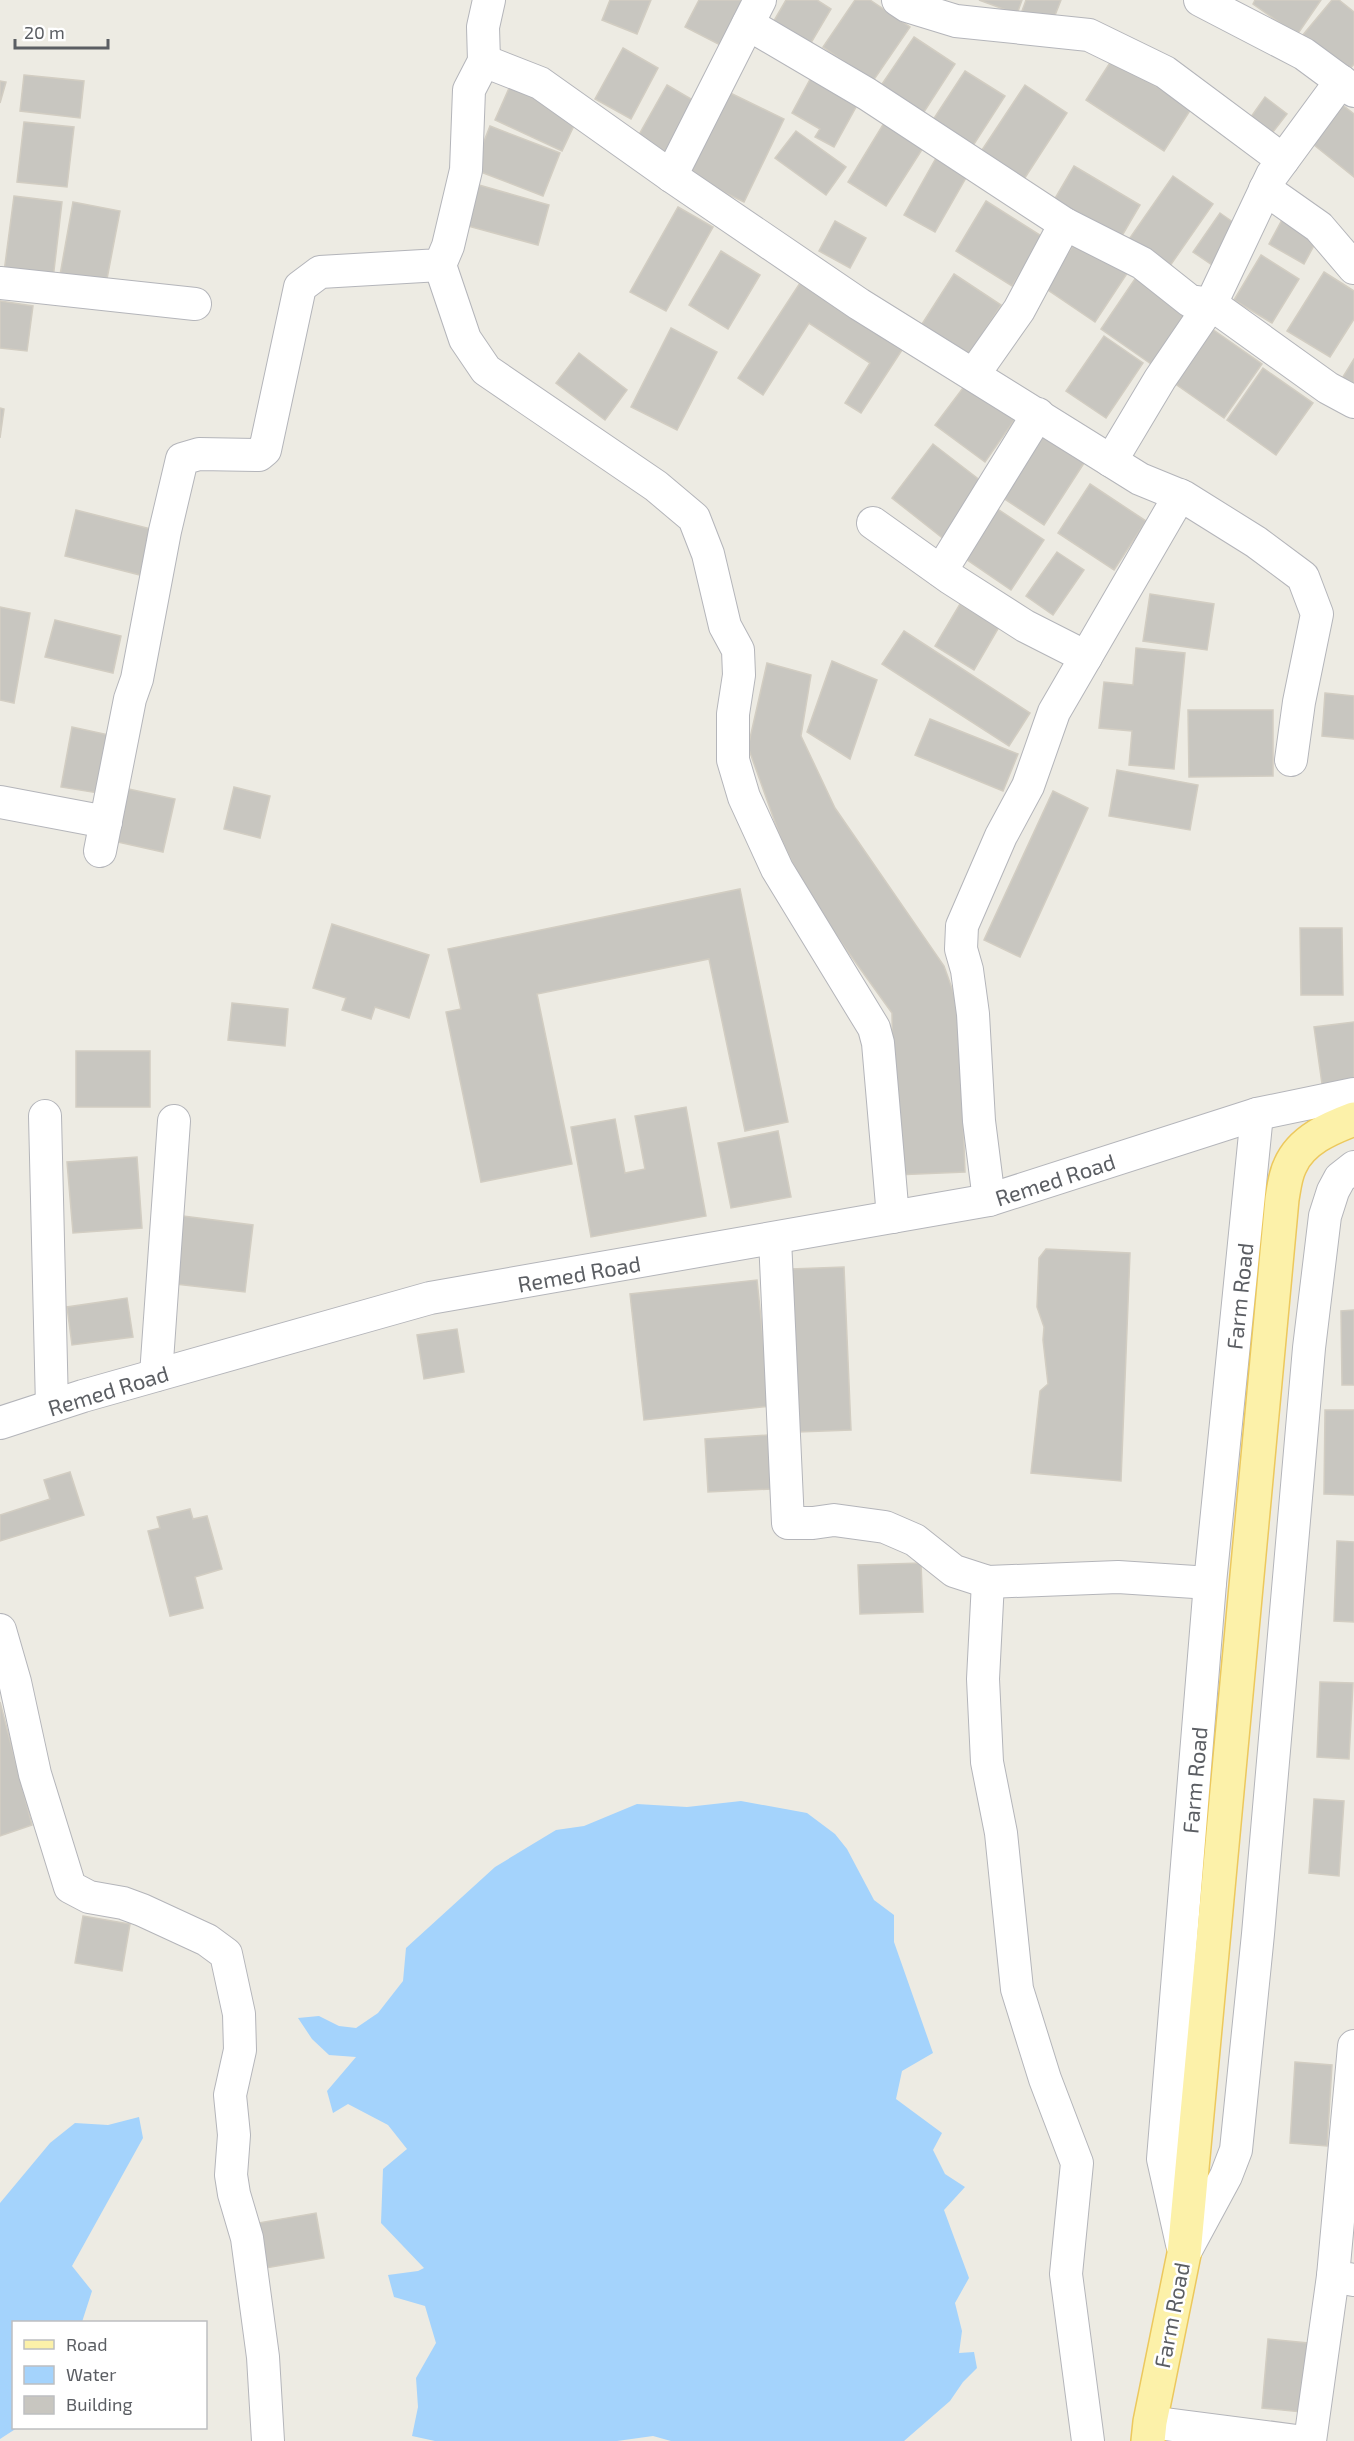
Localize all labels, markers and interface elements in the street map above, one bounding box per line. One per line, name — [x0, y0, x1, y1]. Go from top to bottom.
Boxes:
scale bar — [15, 12, 108, 50]
text: 20 m — [24, 21, 65, 43]
street label: Remed Road — [992, 1147, 1118, 1211]
street label: Farm Road — [1220, 1241, 1258, 1351]
street label: Remed Road — [515, 1249, 643, 1297]
street label: Remed Road — [45, 1359, 171, 1421]
street label: Farm Road — [1176, 1726, 1212, 1834]
street label: Farm Road — [1148, 2260, 1194, 2370]
legend — [12, 2321, 207, 2429]
text: Road — [66, 2333, 107, 2355]
text: Water — [66, 2363, 116, 2385]
text: Building — [66, 2393, 133, 2415]

